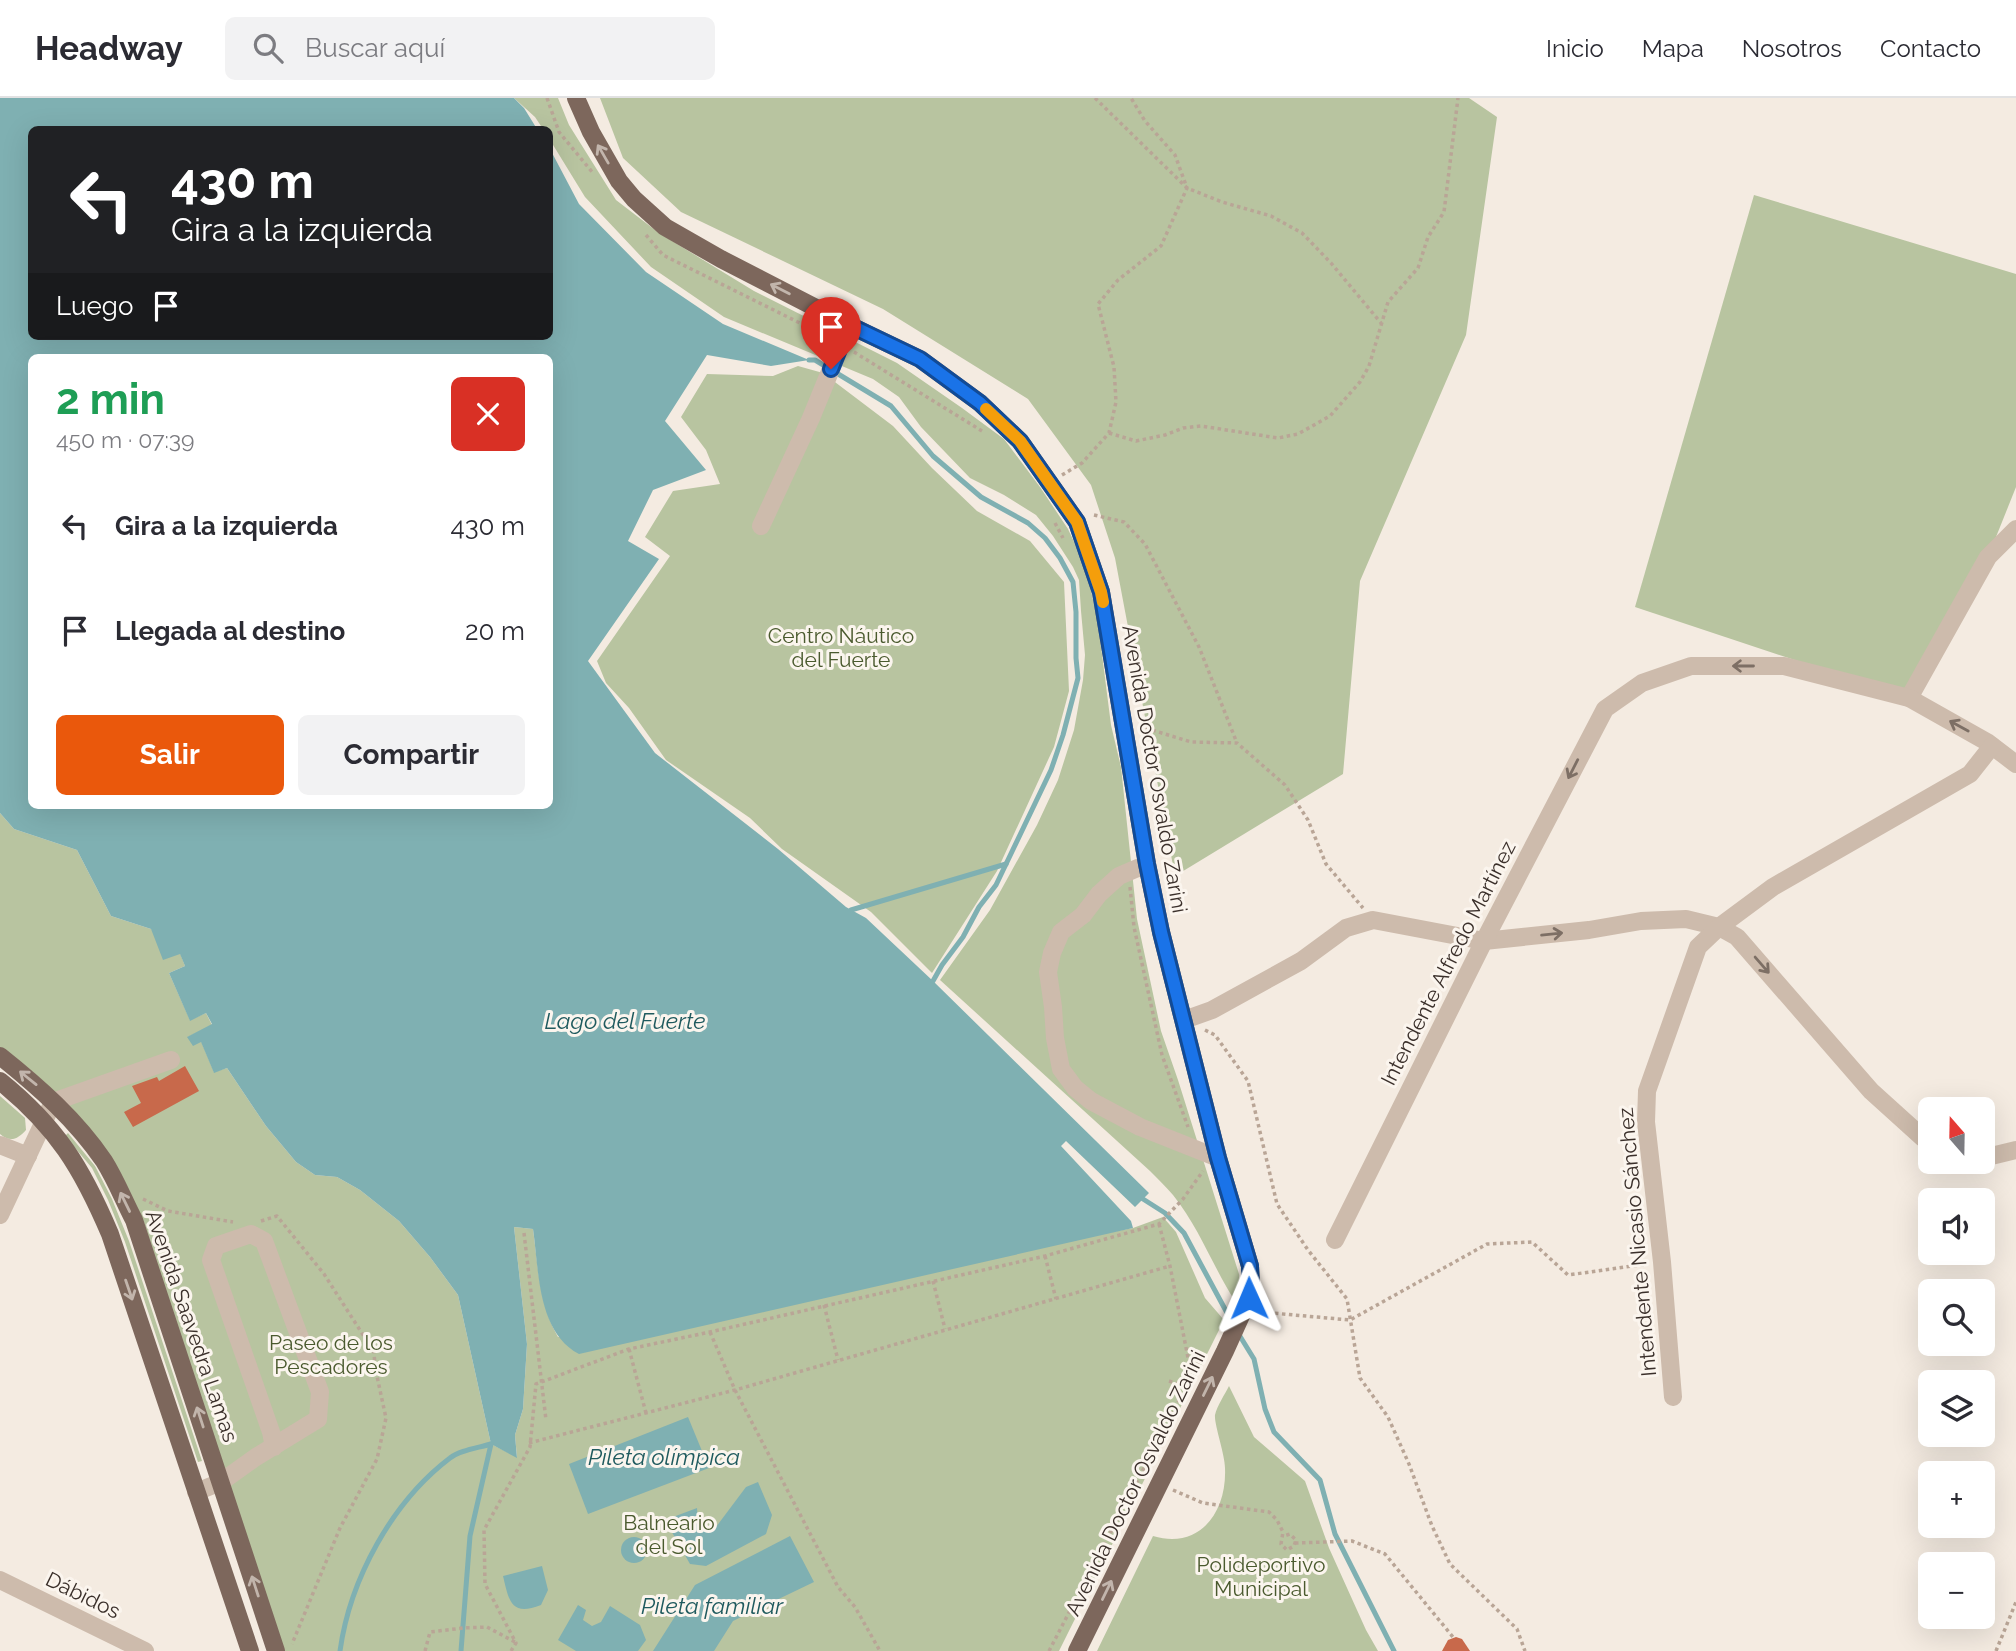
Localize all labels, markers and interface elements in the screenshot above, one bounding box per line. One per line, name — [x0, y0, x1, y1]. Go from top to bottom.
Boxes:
search box — [225, 17, 715, 80]
text: Headway — [35, 29, 183, 68]
icon: search — [249, 29, 287, 67]
text: Buscar aquí — [305, 33, 445, 63]
text: Inicio — [1546, 34, 1604, 63]
text: Mapa — [1642, 34, 1704, 63]
text: Nosotros — [1742, 34, 1842, 63]
text: Contacto — [1880, 34, 1981, 63]
one-way arrow — [596, 144, 610, 164]
text: 430 m — [171, 152, 314, 209]
icon: left — [56, 154, 147, 245]
text: Gira a la izquierda — [171, 211, 433, 248]
one-way arrow — [770, 282, 791, 296]
icon: arrive — [147, 287, 185, 325]
text: Luego — [56, 291, 133, 321]
pin — [801, 297, 861, 369]
icon: arrive — [812, 308, 850, 346]
text: 2 min — [56, 375, 165, 424]
button: close — [451, 377, 525, 451]
text: 450 m · 07:39 — [56, 426, 195, 453]
icon: left — [56, 507, 94, 545]
text: Gira a la izquierda — [115, 511, 338, 541]
text: 430 m — [450, 511, 525, 541]
icon: arrive — [56, 612, 94, 650]
text: Llegada al destino — [115, 616, 345, 646]
text: 20 m — [465, 616, 525, 646]
park label: Centro Náutico del Fuerte — [768, 623, 914, 672]
street label: Avenida Doctor Osvaldo Zarini — [1117, 623, 1193, 915]
one-way arrow — [1732, 659, 1755, 673]
button: Salir — [56, 715, 284, 795]
button: Compartir — [298, 715, 525, 795]
one-way arrow — [1950, 719, 1970, 733]
one-way arrow — [1566, 758, 1579, 779]
street label: Intendente Alfredo Martínez — [1375, 837, 1521, 1089]
one-way arrow — [1540, 927, 1563, 940]
one-way arrow — [1754, 956, 1770, 974]
water label: Lago del Fuerte — [545, 1007, 705, 1034]
one-way arrow — [19, 1070, 37, 1086]
north arrow — [1918, 1097, 1995, 1174]
map controls — [1918, 1097, 1995, 1629]
street label: Intendente Nicasio Sánchez — [1613, 1106, 1661, 1378]
button: sound — [1918, 1188, 1995, 1265]
one-way arrow — [118, 1192, 131, 1213]
street label: Avenida Saavedra Lamas — [141, 1207, 243, 1445]
position arrow — [1212, 1261, 1286, 1335]
one-way arrow — [124, 1279, 136, 1301]
button: search — [1918, 1279, 1995, 1356]
park label: Paseo de los Pescadores — [269, 1330, 393, 1379]
street label: Avenida Doctor Osvaldo Zarini — [1060, 1346, 1210, 1620]
button: layers — [1918, 1370, 1995, 1447]
one-way arrow — [1202, 1376, 1216, 1397]
one-way arrow — [192, 1406, 205, 1428]
water label: Pileta olímpica — [588, 1443, 740, 1470]
button: + — [1918, 1461, 1995, 1538]
park label: Balneario del Sol — [623, 1510, 715, 1559]
park label: Polideportivo Municipal — [1197, 1552, 1325, 1601]
button: − — [1918, 1552, 1995, 1629]
street label: Dábidos — [42, 1566, 124, 1624]
one-way arrow — [248, 1575, 261, 1597]
one-way arrow — [1100, 1580, 1114, 1601]
water label: Pileta familiar — [641, 1592, 784, 1619]

